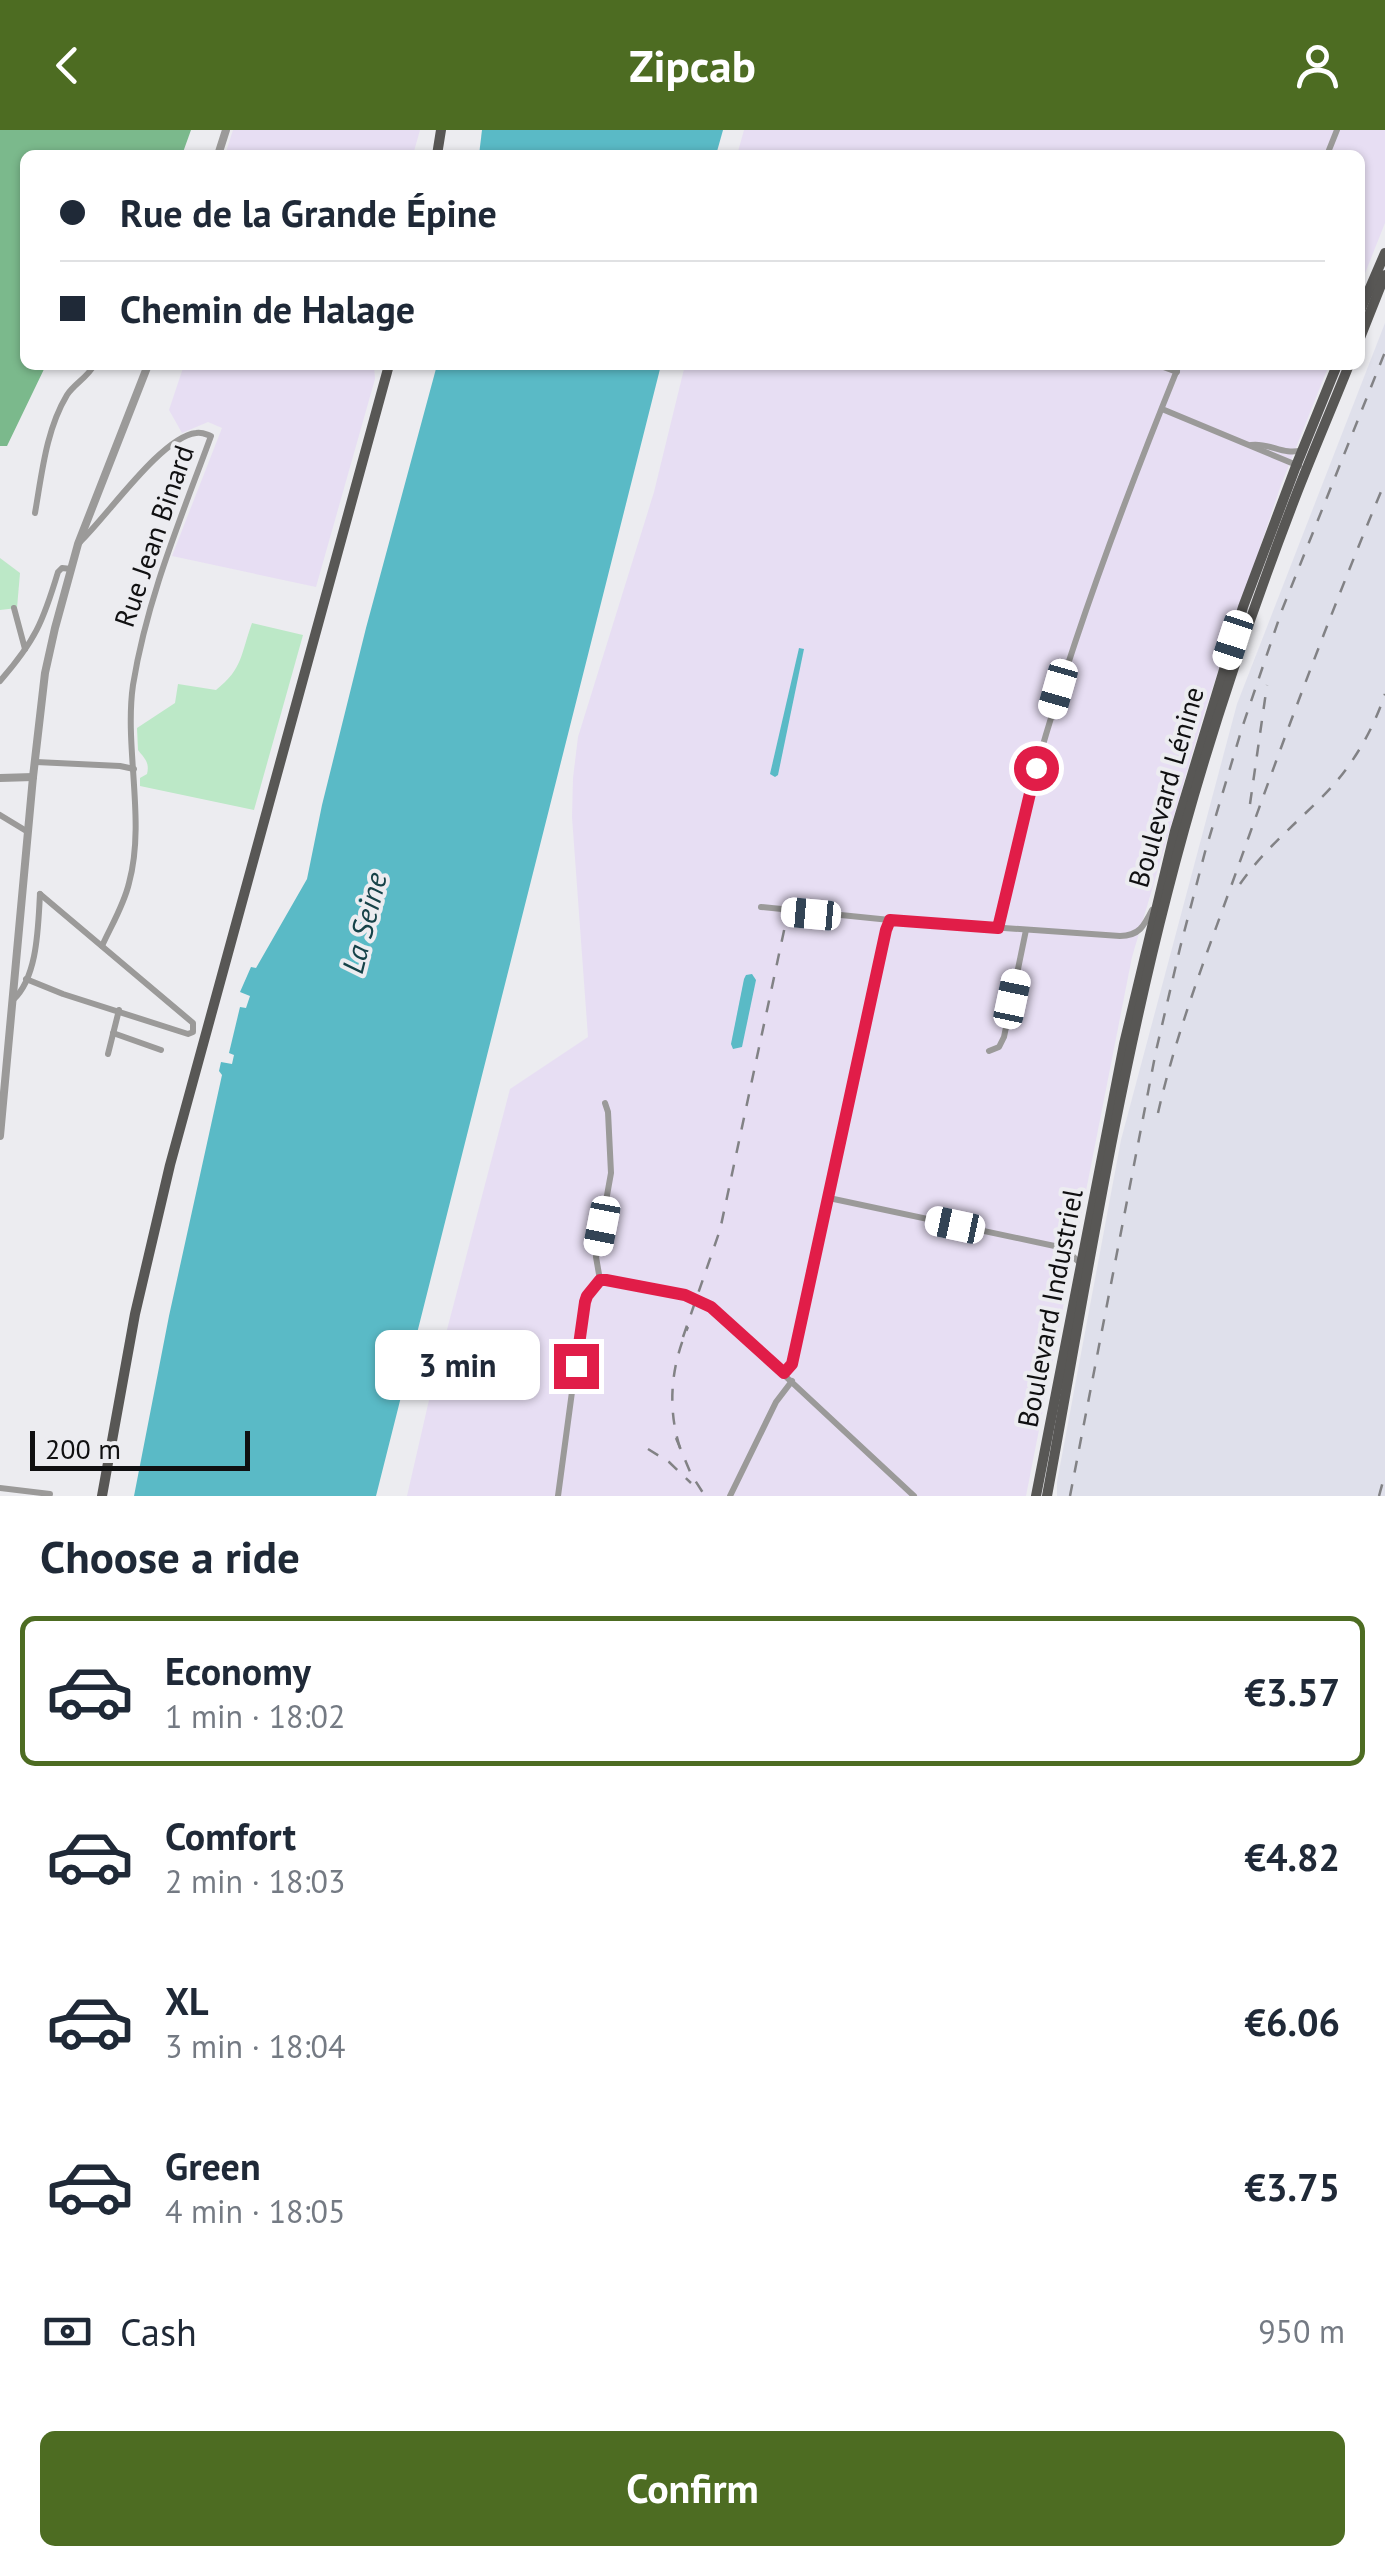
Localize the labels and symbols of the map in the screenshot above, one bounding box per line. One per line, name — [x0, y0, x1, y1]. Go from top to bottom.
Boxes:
street label: Rue Jean Binard — [105, 440, 202, 632]
car — [1209, 607, 1257, 673]
car — [1035, 656, 1081, 722]
street label: Boulevard Lénine — [1119, 682, 1212, 891]
route start — [1014, 746, 1059, 791]
water label: La Seine — [332, 868, 395, 977]
car — [780, 896, 842, 932]
car — [991, 967, 1033, 1031]
street label: Boulevard Industriel — [1008, 1186, 1091, 1430]
car — [582, 1194, 622, 1258]
car — [923, 1204, 987, 1246]
callout: 3 min — [376, 1331, 541, 1401]
route end — [554, 1344, 599, 1389]
scale bar — [30, 1426, 250, 1471]

